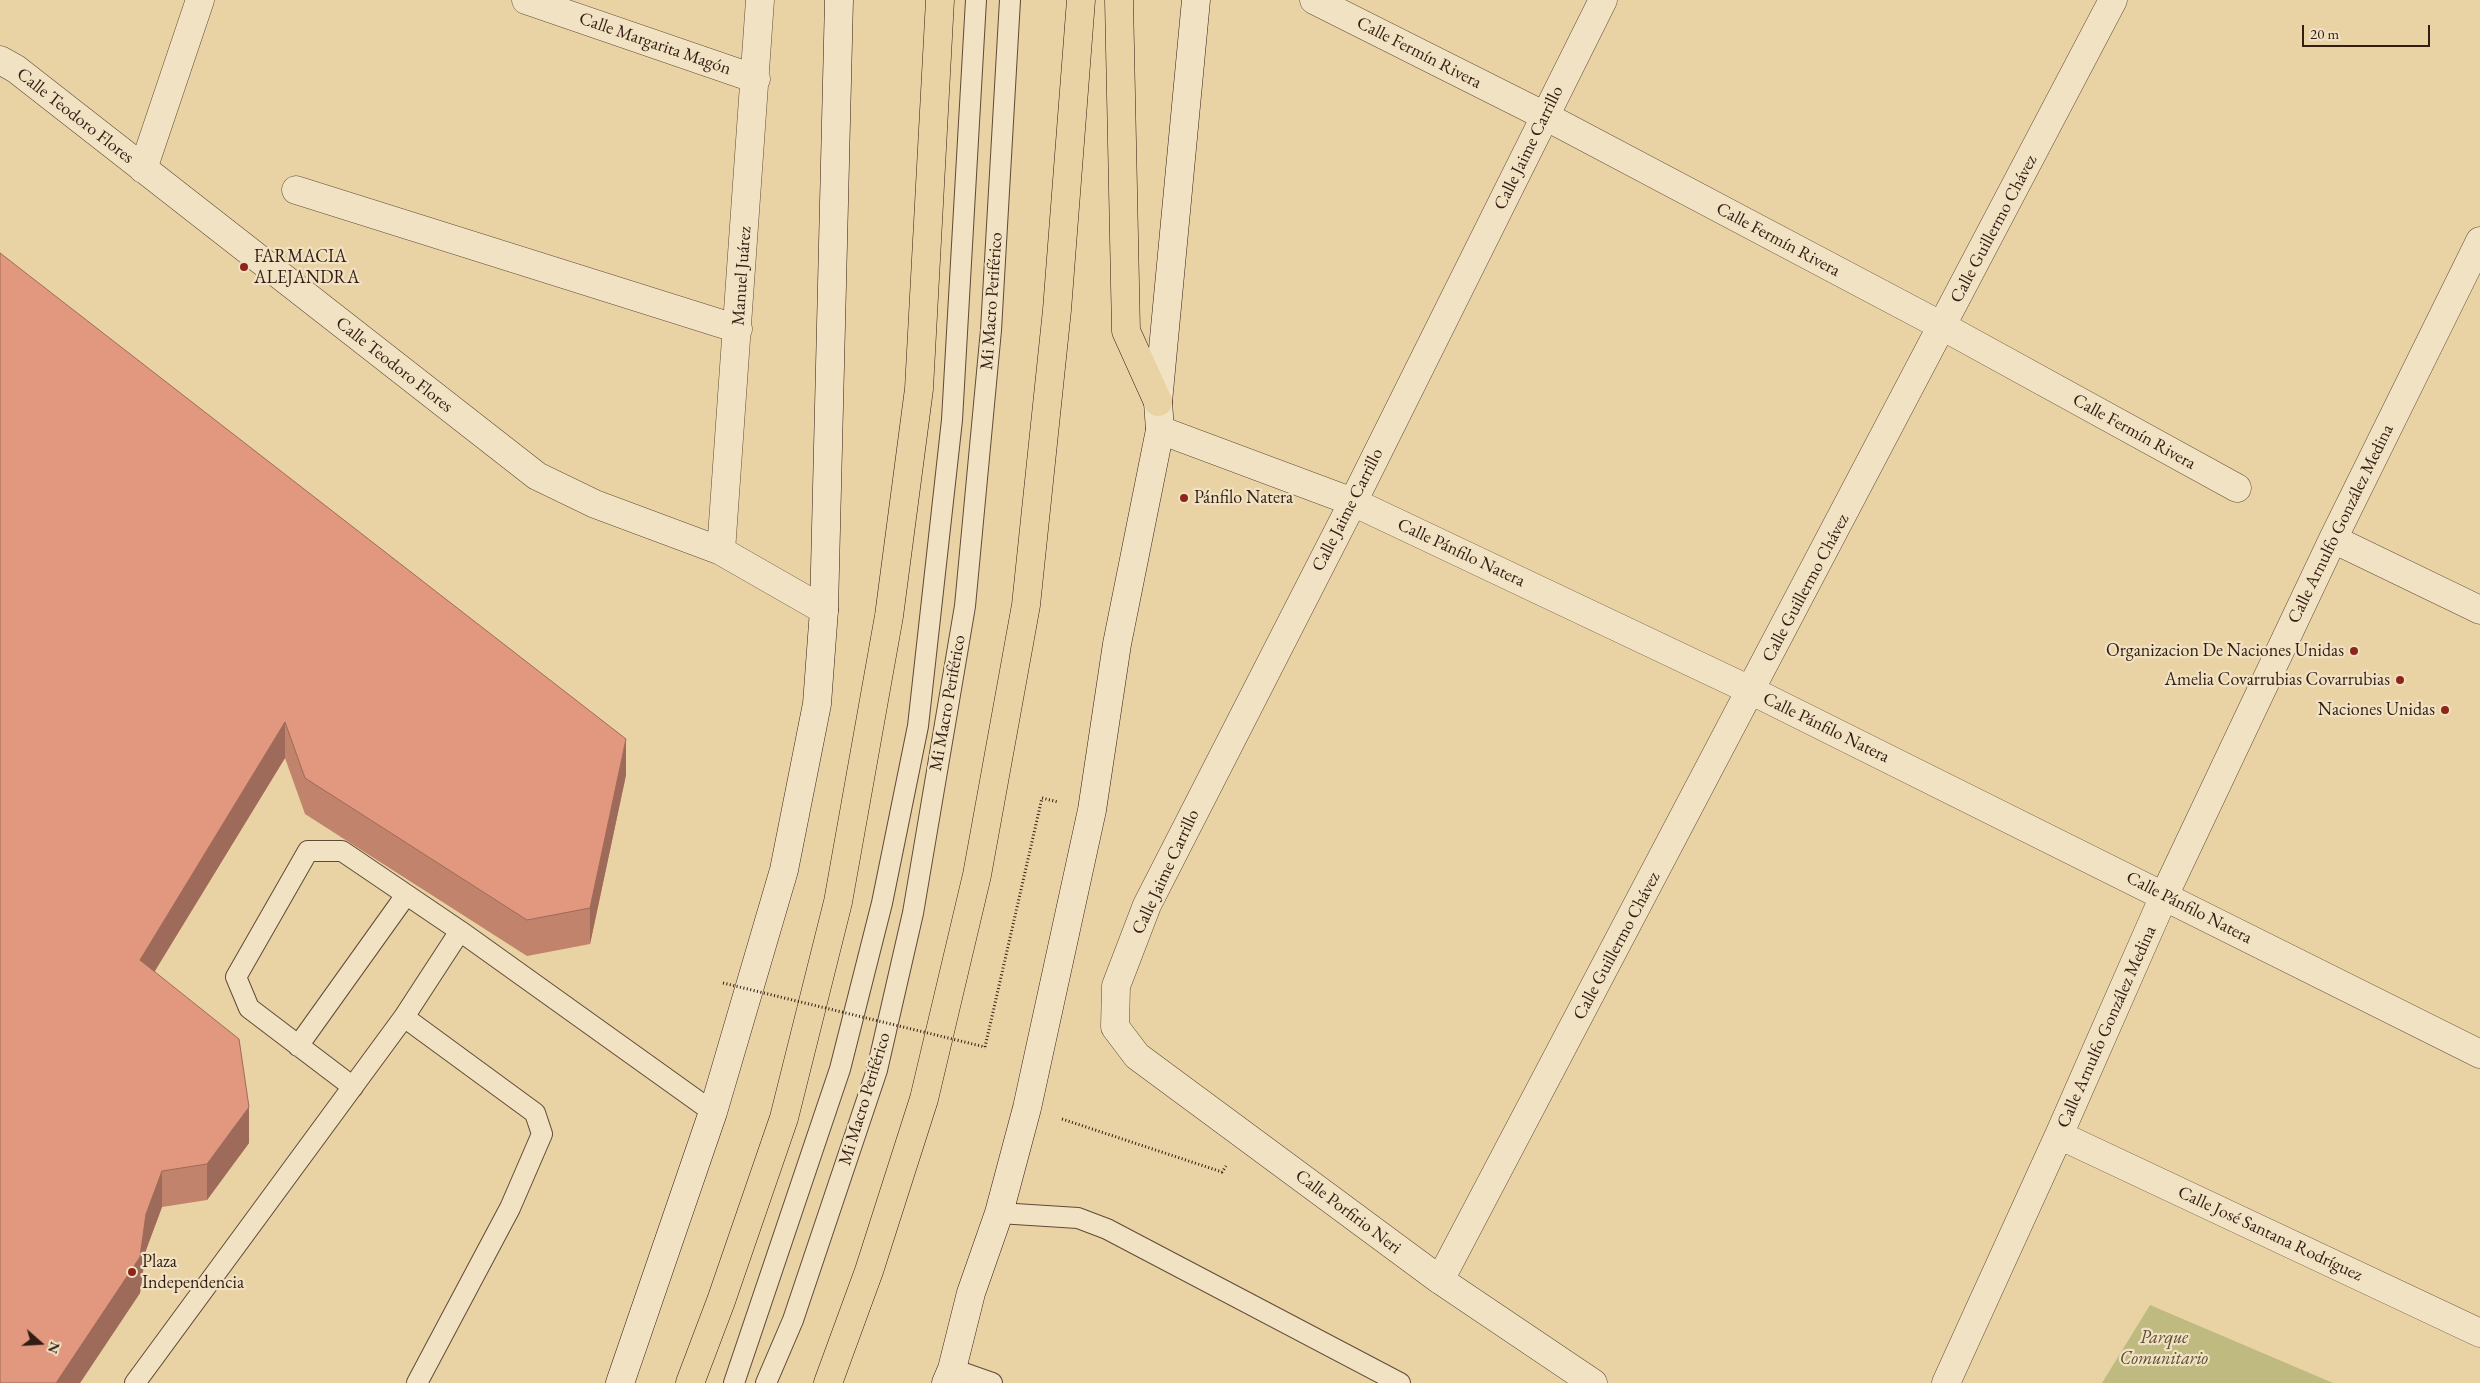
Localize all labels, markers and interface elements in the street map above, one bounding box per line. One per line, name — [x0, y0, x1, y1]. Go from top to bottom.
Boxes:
street label: Calle Margarita Magón — [576, 8, 734, 80]
street label: Calle Fermín Rivera — [1353, 12, 1485, 94]
scale bar — [2305, 15, 2432, 47]
text: 20 m — [2310, 24, 2339, 43]
street label: Calle Teodoro Flores — [12, 63, 138, 169]
street label: Calle Jaime Carrillo — [1490, 82, 1568, 214]
street label: Calle Guillermo Chávez — [1946, 151, 2042, 307]
street label: Calle Fermín Rivera — [1712, 198, 1844, 282]
street label: Manuel Juárez — [728, 226, 756, 326]
street label: Mi Macro Periférico — [976, 231, 1008, 371]
place label: FARMACIA ALEJANDRA — [254, 246, 360, 288]
marker: FARMACIA ALEJANDRA — [238, 261, 250, 273]
street label: Calle Teodoro Flores — [331, 312, 457, 418]
street label: Calle Fermín Rivera — [2069, 389, 2199, 475]
street label: Calle Arnulfo González Medina — [2283, 421, 2399, 627]
street label: Calle Jaime Carrillo — [1308, 445, 1388, 575]
place label: Pánfilo Natera — [1194, 487, 1293, 509]
marker: Pánfilo Natera — [1178, 492, 1190, 504]
street label: Calle Guillermo Chávez — [1758, 510, 1854, 666]
street label: Calle Pánfilo Natera — [1394, 514, 1528, 592]
street label: Mi Macro Periférico — [925, 633, 971, 773]
place label: Organizacion De Naciones Unidas — [2106, 640, 2344, 662]
marker: Organizacion De Naciones Unidas — [2348, 645, 2360, 657]
place label: Amelia Covarrubias Covarrubias — [2165, 669, 2390, 691]
marker: Amelia Covarrubias Covarrubias — [2394, 674, 2406, 686]
street label: Calle Pánfilo Natera — [1759, 688, 1893, 768]
place label: Naciones Unidas — [2318, 699, 2435, 721]
marker: Naciones Unidas — [2439, 704, 2451, 716]
street label: Calle Jaime Carrillo — [1128, 806, 1204, 938]
street label: Calle Pánfilo Natera — [2122, 867, 2256, 949]
street label: Calle Guillermo Chávez — [1569, 868, 1665, 1024]
street label: Calle Arnulfo González Medina — [2053, 923, 2161, 1131]
street label: Mi Macro Periférico — [835, 1030, 895, 1168]
street label: Calle Porfirio Neri — [1291, 1165, 1405, 1259]
street label: Calle José Santana Rodríguez — [2174, 1182, 2366, 1286]
place label: Plaza Independencia — [142, 1251, 244, 1294]
marker: Plaza Independencia — [126, 1266, 138, 1278]
north arrow — [15, 1318, 65, 1368]
park label: Parque Comunitario — [2120, 1327, 2208, 1370]
text: N — [44, 1340, 65, 1356]

